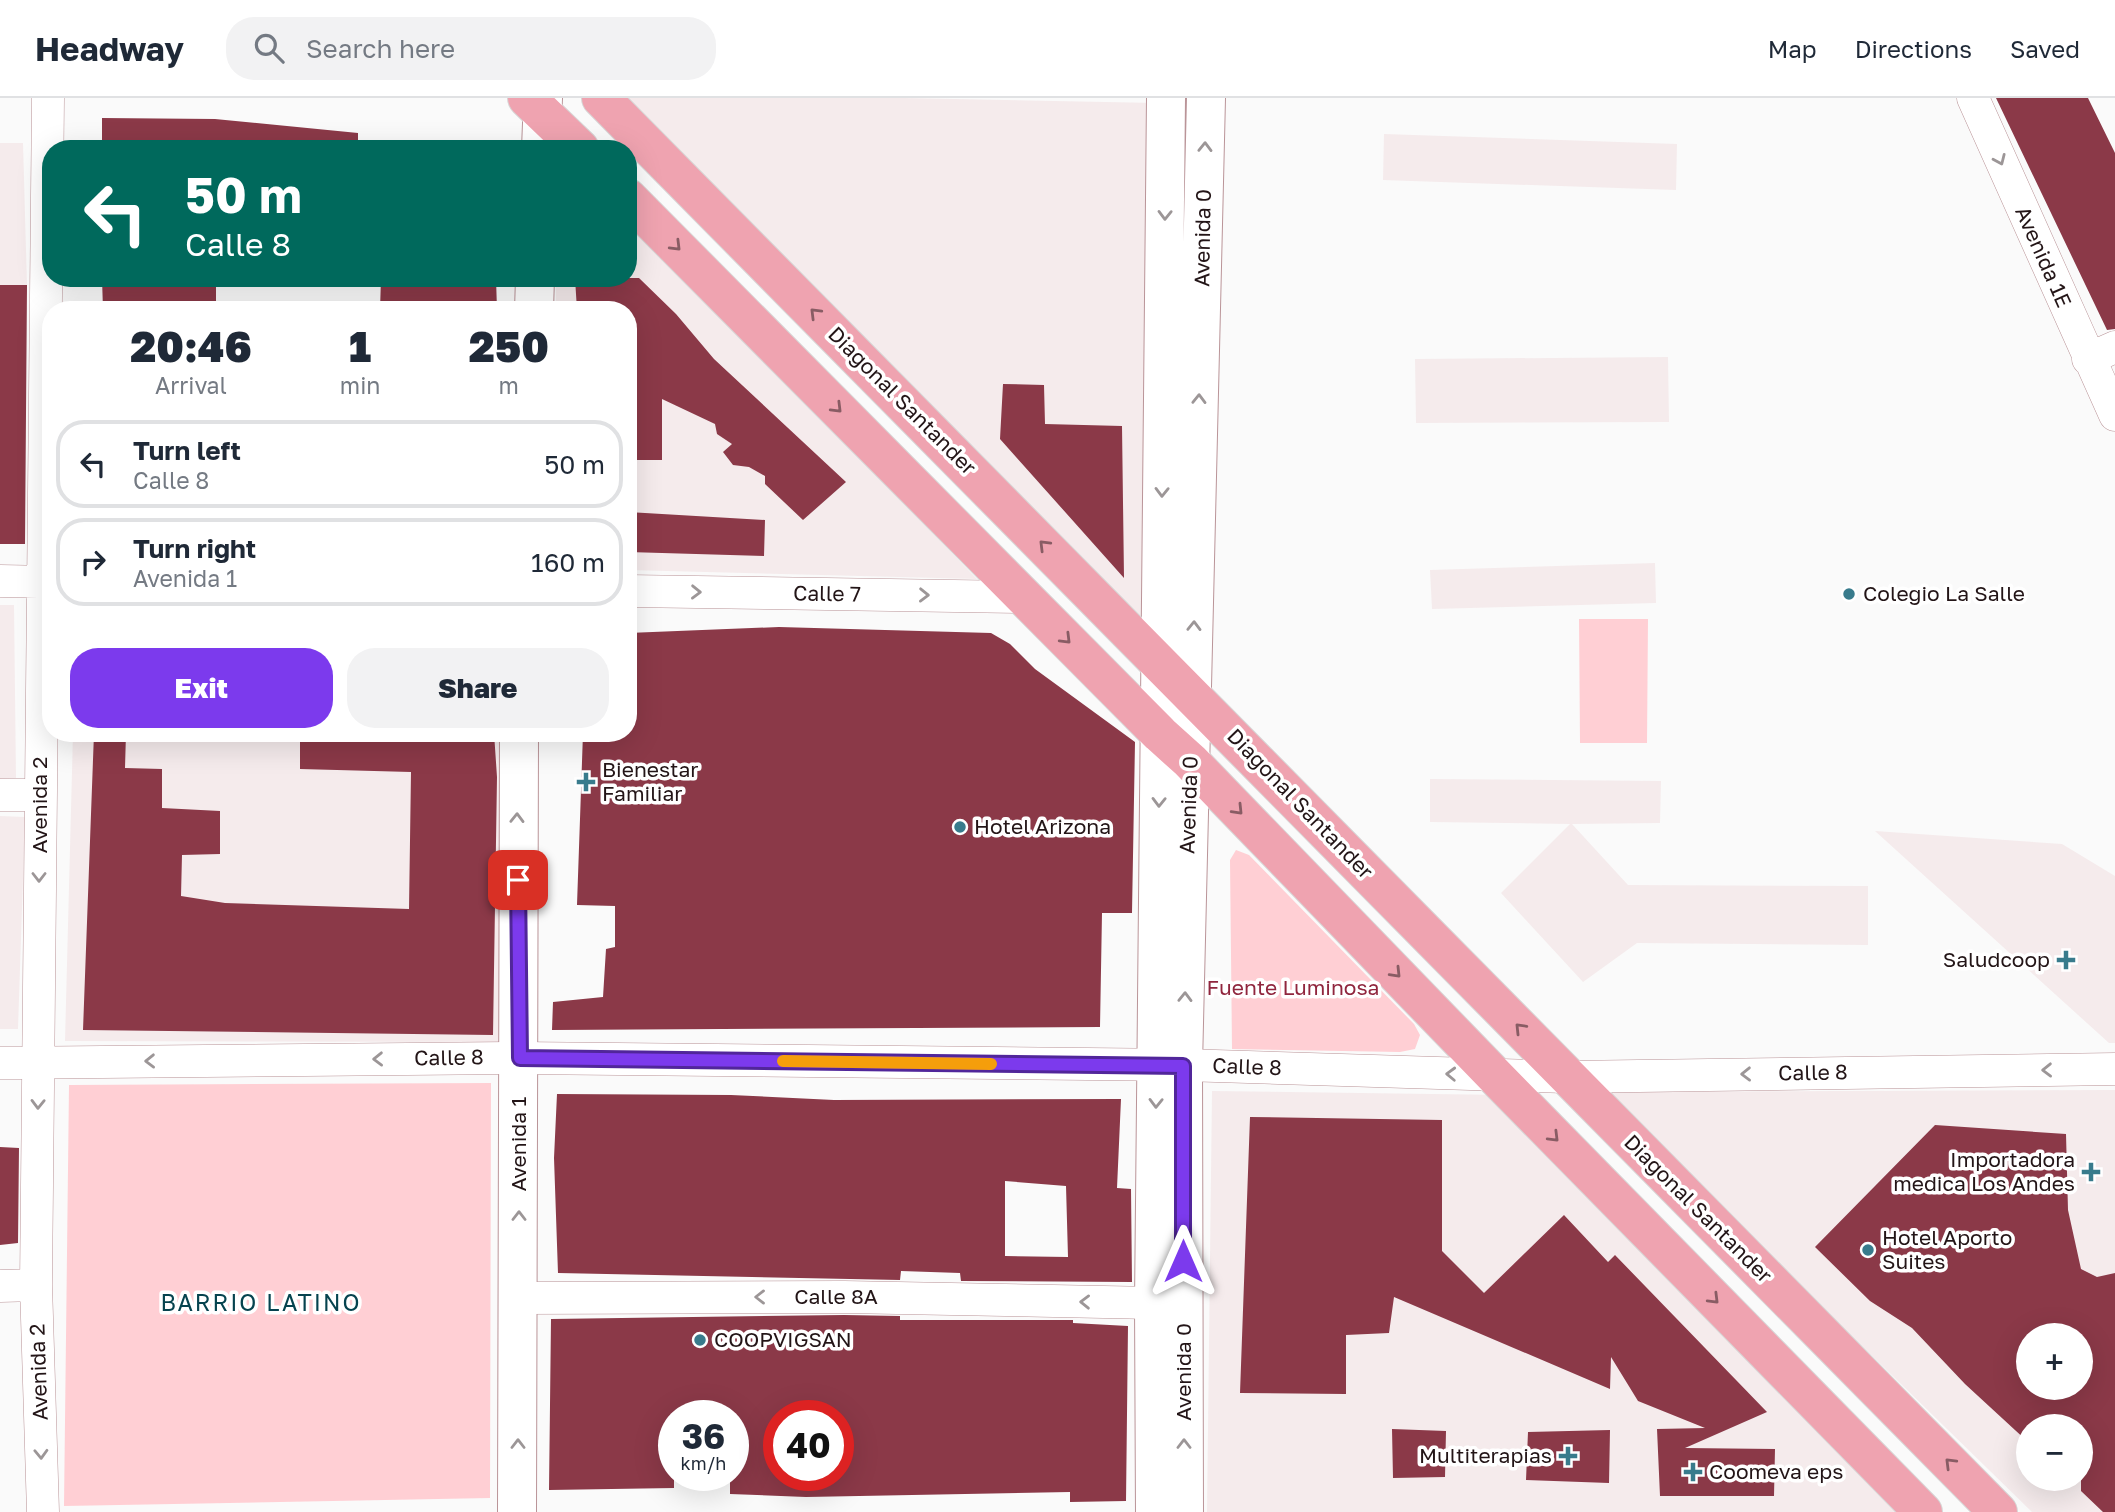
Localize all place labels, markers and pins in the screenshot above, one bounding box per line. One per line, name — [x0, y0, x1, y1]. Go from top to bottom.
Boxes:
place label: Colegio La Salle — [1863, 580, 2025, 606]
marker: Colegio La Salle — [1841, 586, 1857, 602]
place label: Bienestar Familiar — [602, 756, 699, 806]
marker: Bienestar Familiar — [576, 772, 596, 792]
place label: Hotel Arizona — [974, 813, 1111, 839]
marker: Hotel Arizona — [952, 819, 968, 835]
pin — [488, 850, 548, 910]
place label: Saludcoop — [1943, 946, 2050, 972]
marker: Saludcoop — [2056, 950, 2076, 970]
place label: Importadora medica Los Andes — [1893, 1146, 2075, 1196]
marker: Importadora medica Los Andes — [2081, 1162, 2101, 1182]
place label: Hotel Aporto Suites — [1882, 1224, 2012, 1274]
marker: Hotel Aporto Suites — [1860, 1242, 1876, 1258]
place label: COOPVIGSAN — [714, 1326, 852, 1352]
marker: COOPVIGSAN — [692, 1332, 708, 1348]
place label: Multiterapias — [1419, 1442, 1552, 1468]
marker: Multiterapias — [1558, 1446, 1578, 1466]
place label: Coomeva eps — [1709, 1458, 1843, 1484]
marker: Coomeva eps — [1683, 1462, 1703, 1482]

